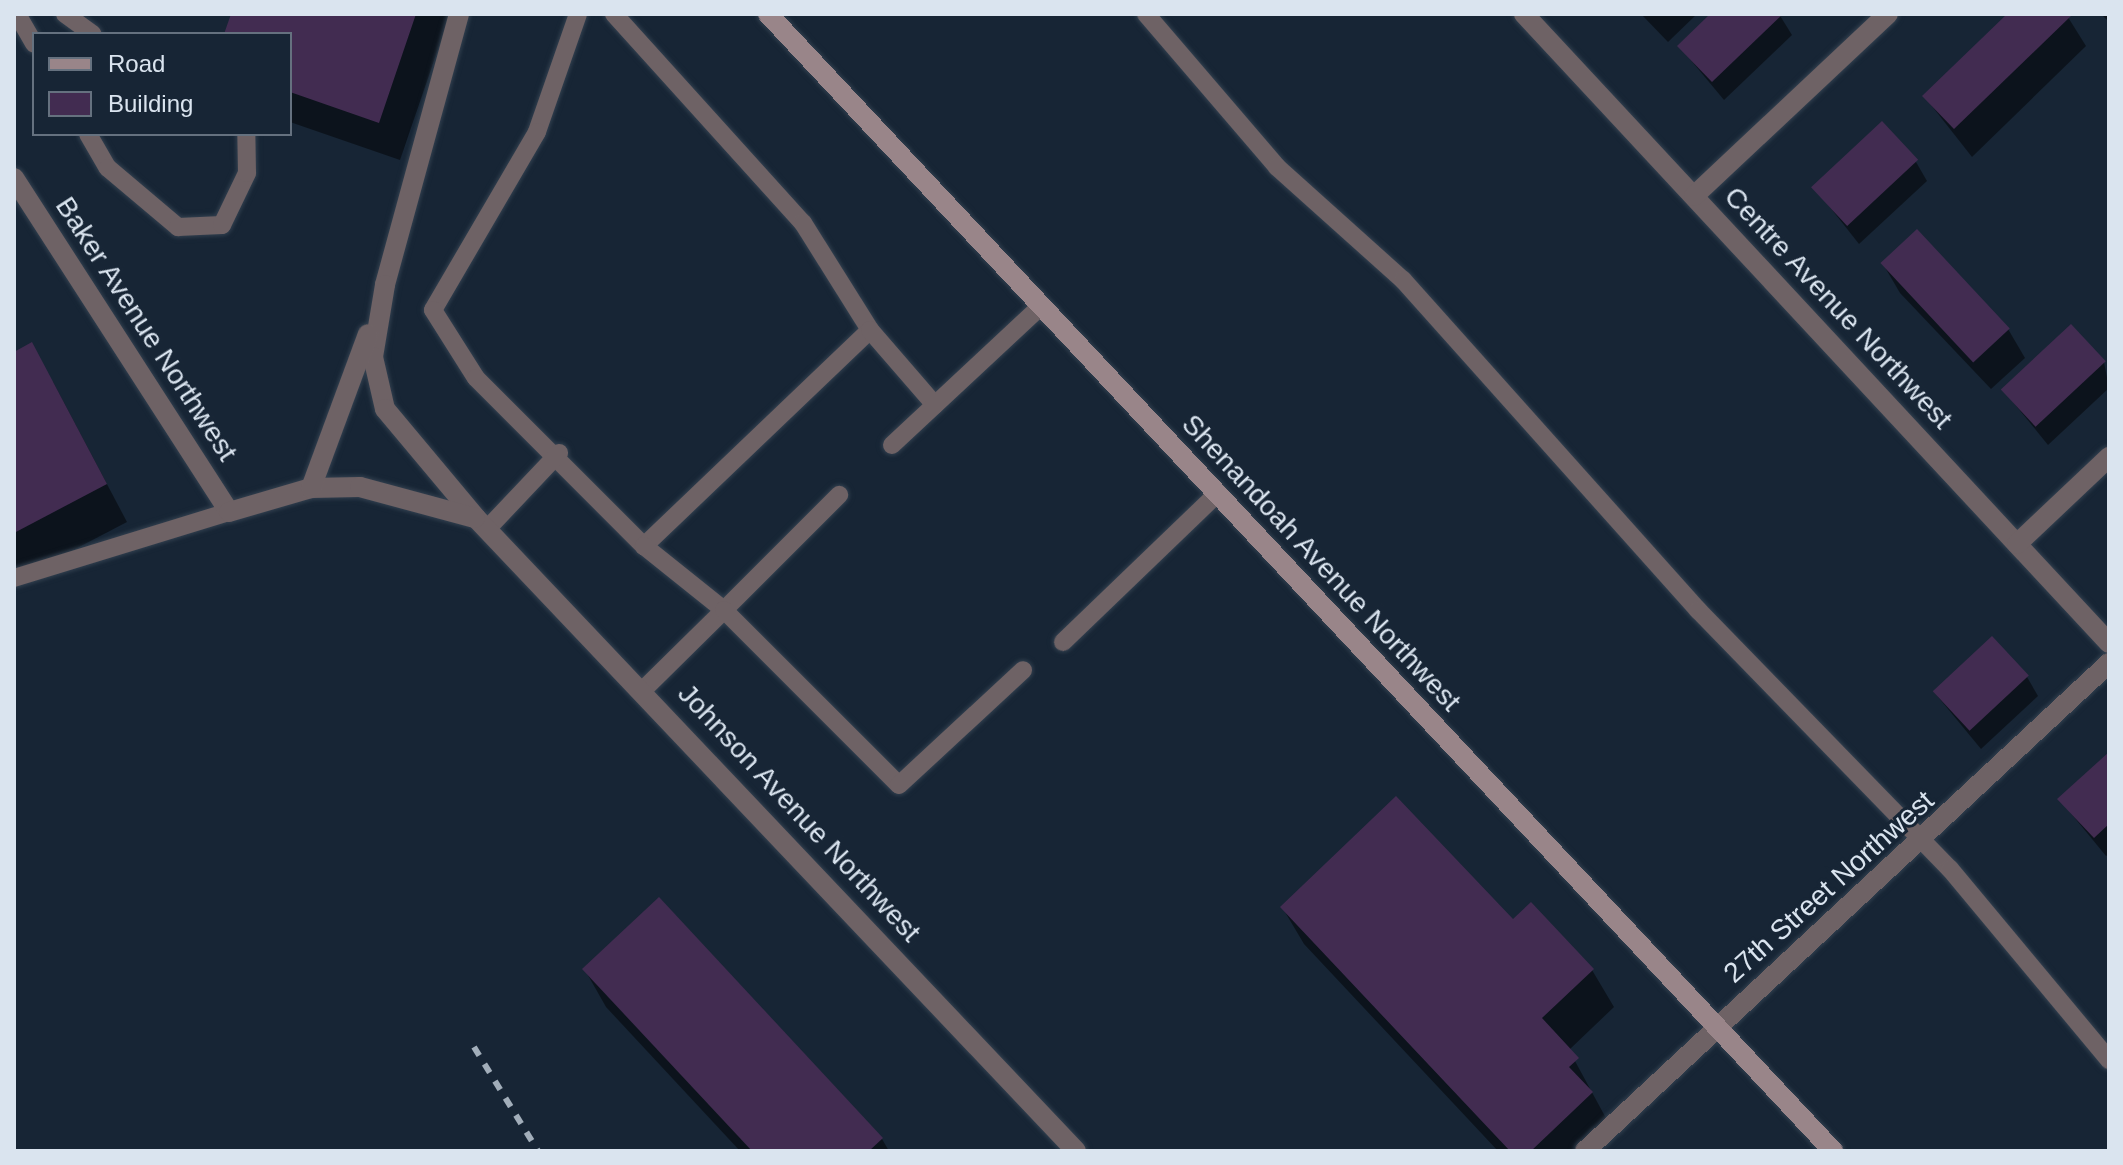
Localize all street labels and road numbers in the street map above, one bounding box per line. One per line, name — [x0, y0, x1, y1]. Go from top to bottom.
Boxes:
street label: Centre Avenue Northwest — [1717, 179, 1959, 437]
street label: Baker Avenue Northwest — [48, 190, 244, 468]
street label: Shenandoah Avenue Northwest — [1174, 407, 1468, 719]
street label: Johnson Avenue Northwest — [670, 677, 928, 949]
street label: 27th Street Northwest — [1717, 784, 1941, 990]

